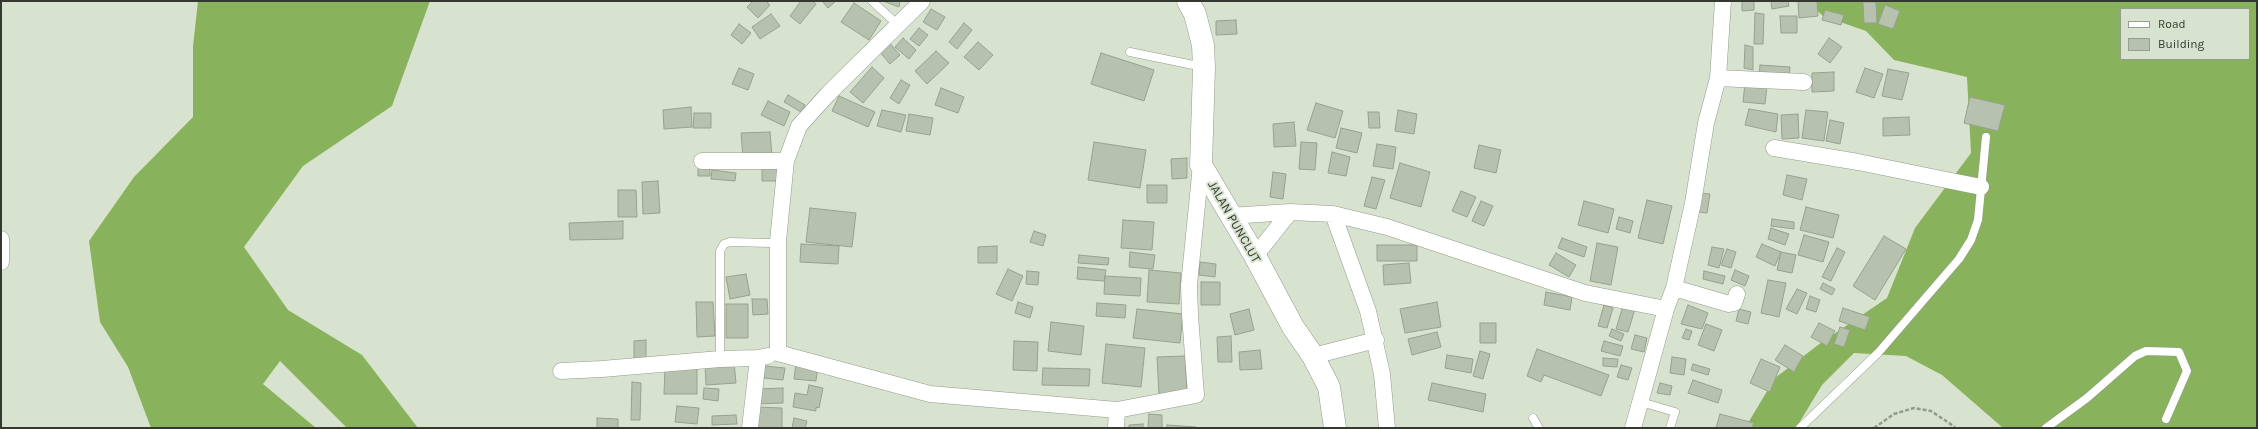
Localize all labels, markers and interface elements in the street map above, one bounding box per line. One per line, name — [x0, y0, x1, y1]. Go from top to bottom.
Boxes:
legend — [2120, 8, 2250, 60]
text: Road — [2158, 17, 2186, 31]
text: Building — [2158, 37, 2204, 51]
street label: JALAN PUNCLUT — [1204, 178, 1264, 266]

